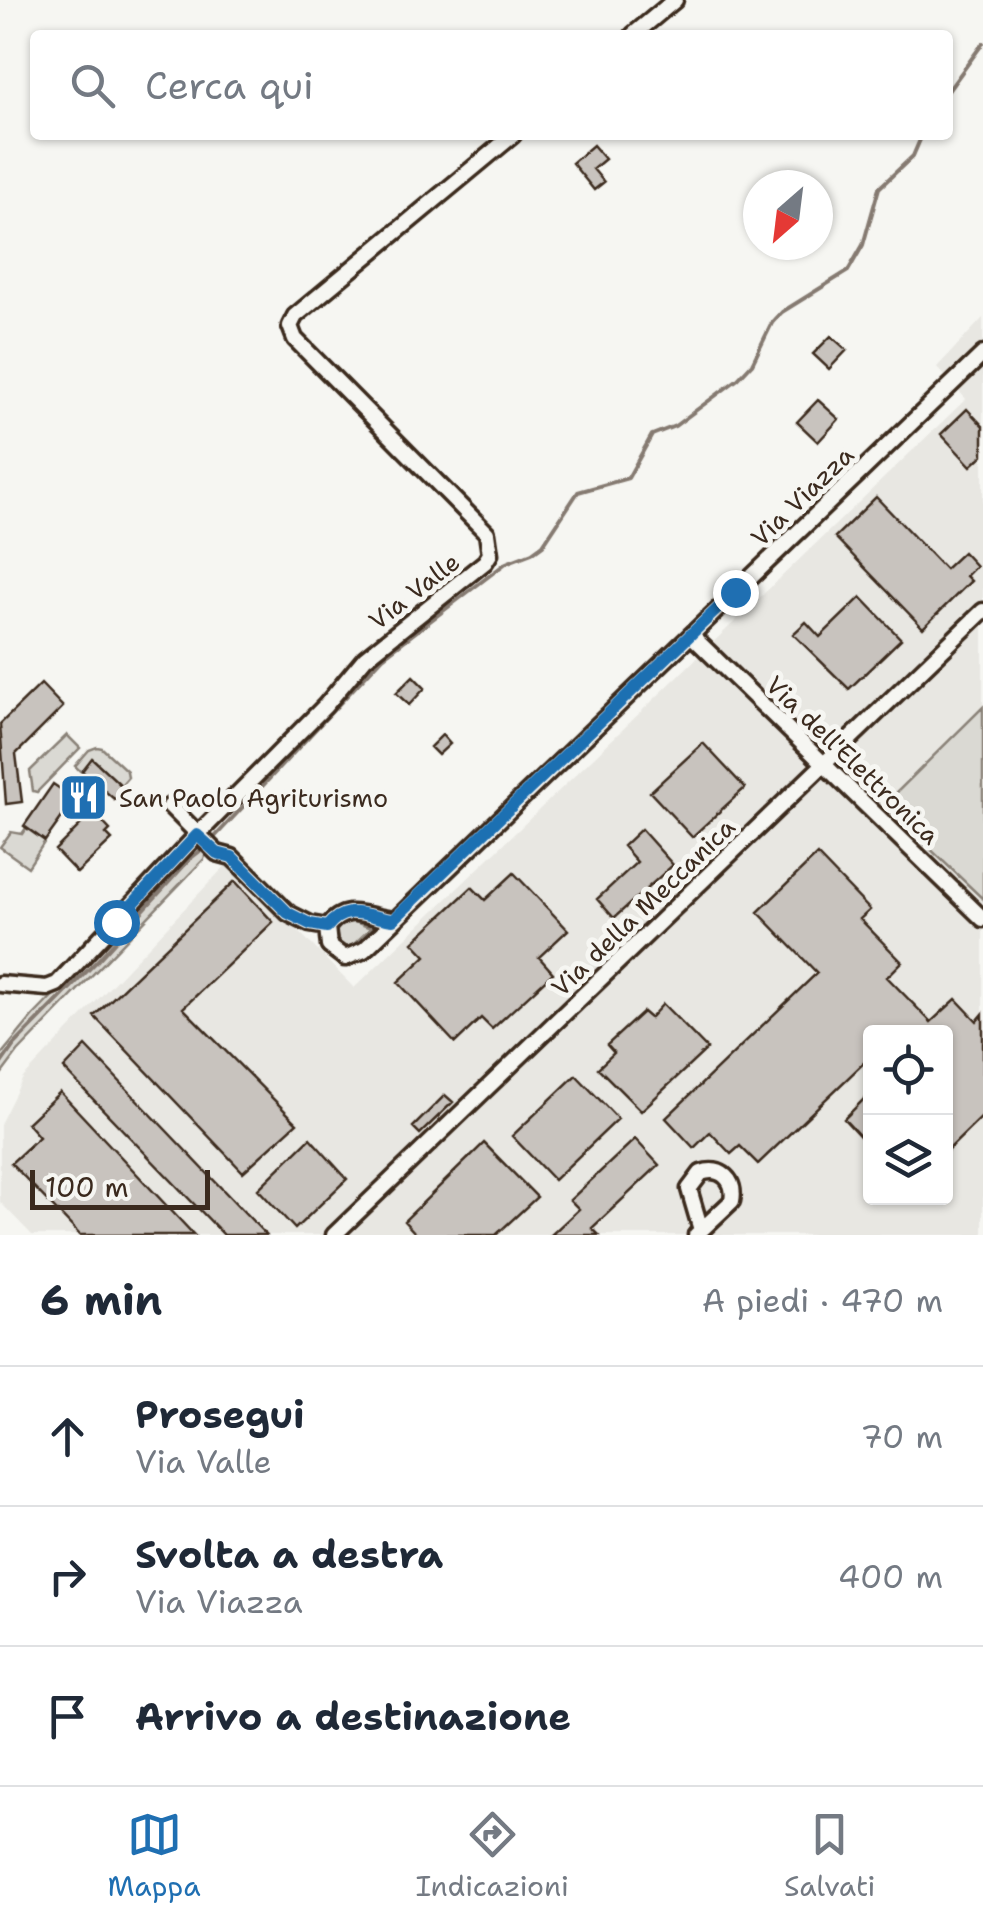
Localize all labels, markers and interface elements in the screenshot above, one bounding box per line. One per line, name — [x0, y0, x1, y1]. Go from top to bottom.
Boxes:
search box — [30, 30, 953, 140]
icon: search — [65, 58, 120, 113]
text: Cerca qui — [145, 60, 314, 111]
north arrow — [743, 170, 833, 260]
street label: Via Viazza — [743, 438, 861, 554]
street label: Via Valle — [361, 545, 467, 637]
route end — [713, 570, 759, 616]
street label: Via dell'Elettronica — [759, 668, 948, 852]
restaurant icon: San Paolo Agriturismo — [58, 772, 110, 824]
place label: San Paolo Agriturismo — [119, 781, 388, 815]
street label: Via della Meccanica — [544, 810, 743, 1004]
route start — [94, 900, 140, 946]
map controls — [863, 1025, 953, 1205]
button: locate — [863, 1025, 953, 1115]
button: layers — [863, 1115, 953, 1205]
scale bar — [30, 1165, 210, 1210]
text: 100 m — [45, 1168, 129, 1206]
text: 6 min — [40, 1272, 162, 1328]
text: A piedi · 470 m — [702, 1279, 943, 1322]
text: Prosegui — [135, 1389, 305, 1440]
icon: ahead — [40, 1409, 95, 1464]
text: 70 m — [860, 1415, 943, 1458]
text: Via Valle — [135, 1440, 272, 1483]
text: Svolta a destra — [135, 1529, 443, 1580]
icon: right — [40, 1549, 95, 1604]
text: 400 m — [838, 1555, 943, 1598]
text: Via Viazza — [135, 1580, 303, 1623]
icon: arrive — [40, 1689, 95, 1744]
text: Arrivo a destinazione — [135, 1691, 571, 1742]
tab: Mappa — [108, 1807, 201, 1905]
tab: Indicazioni — [416, 1807, 569, 1905]
tab: Salvati — [784, 1807, 875, 1905]

